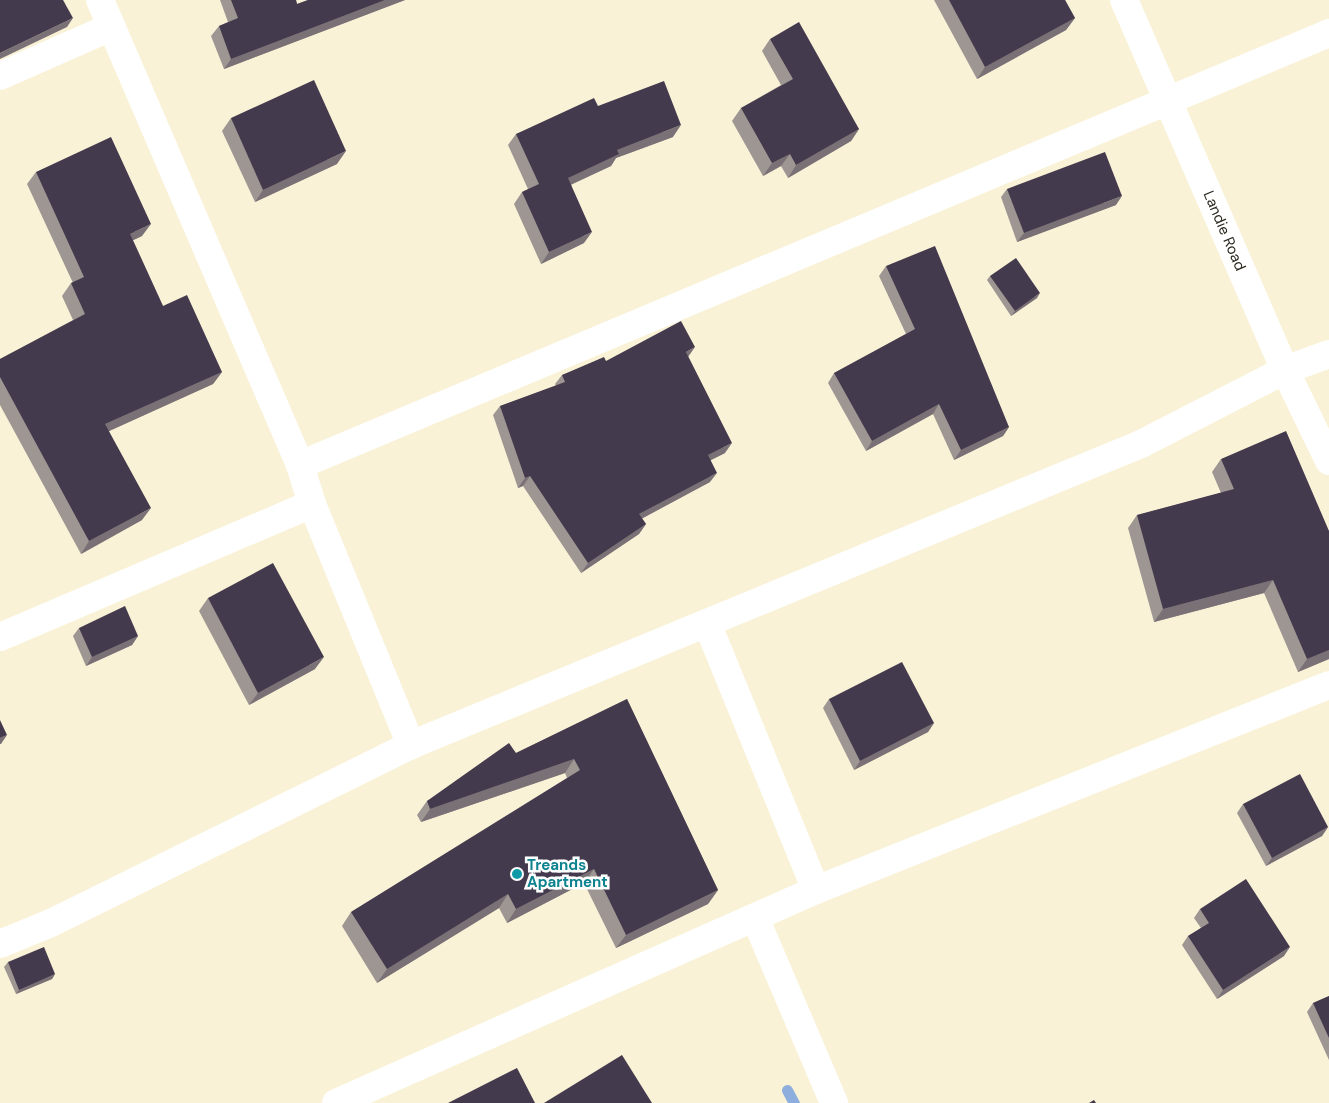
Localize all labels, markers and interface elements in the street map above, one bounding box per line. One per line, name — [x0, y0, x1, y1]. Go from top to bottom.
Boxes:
street label: Landie Road — [1199, 188, 1249, 274]
place label: Treands Apartment — [527, 856, 608, 891]
marker: Treands Apartment — [511, 868, 523, 880]

